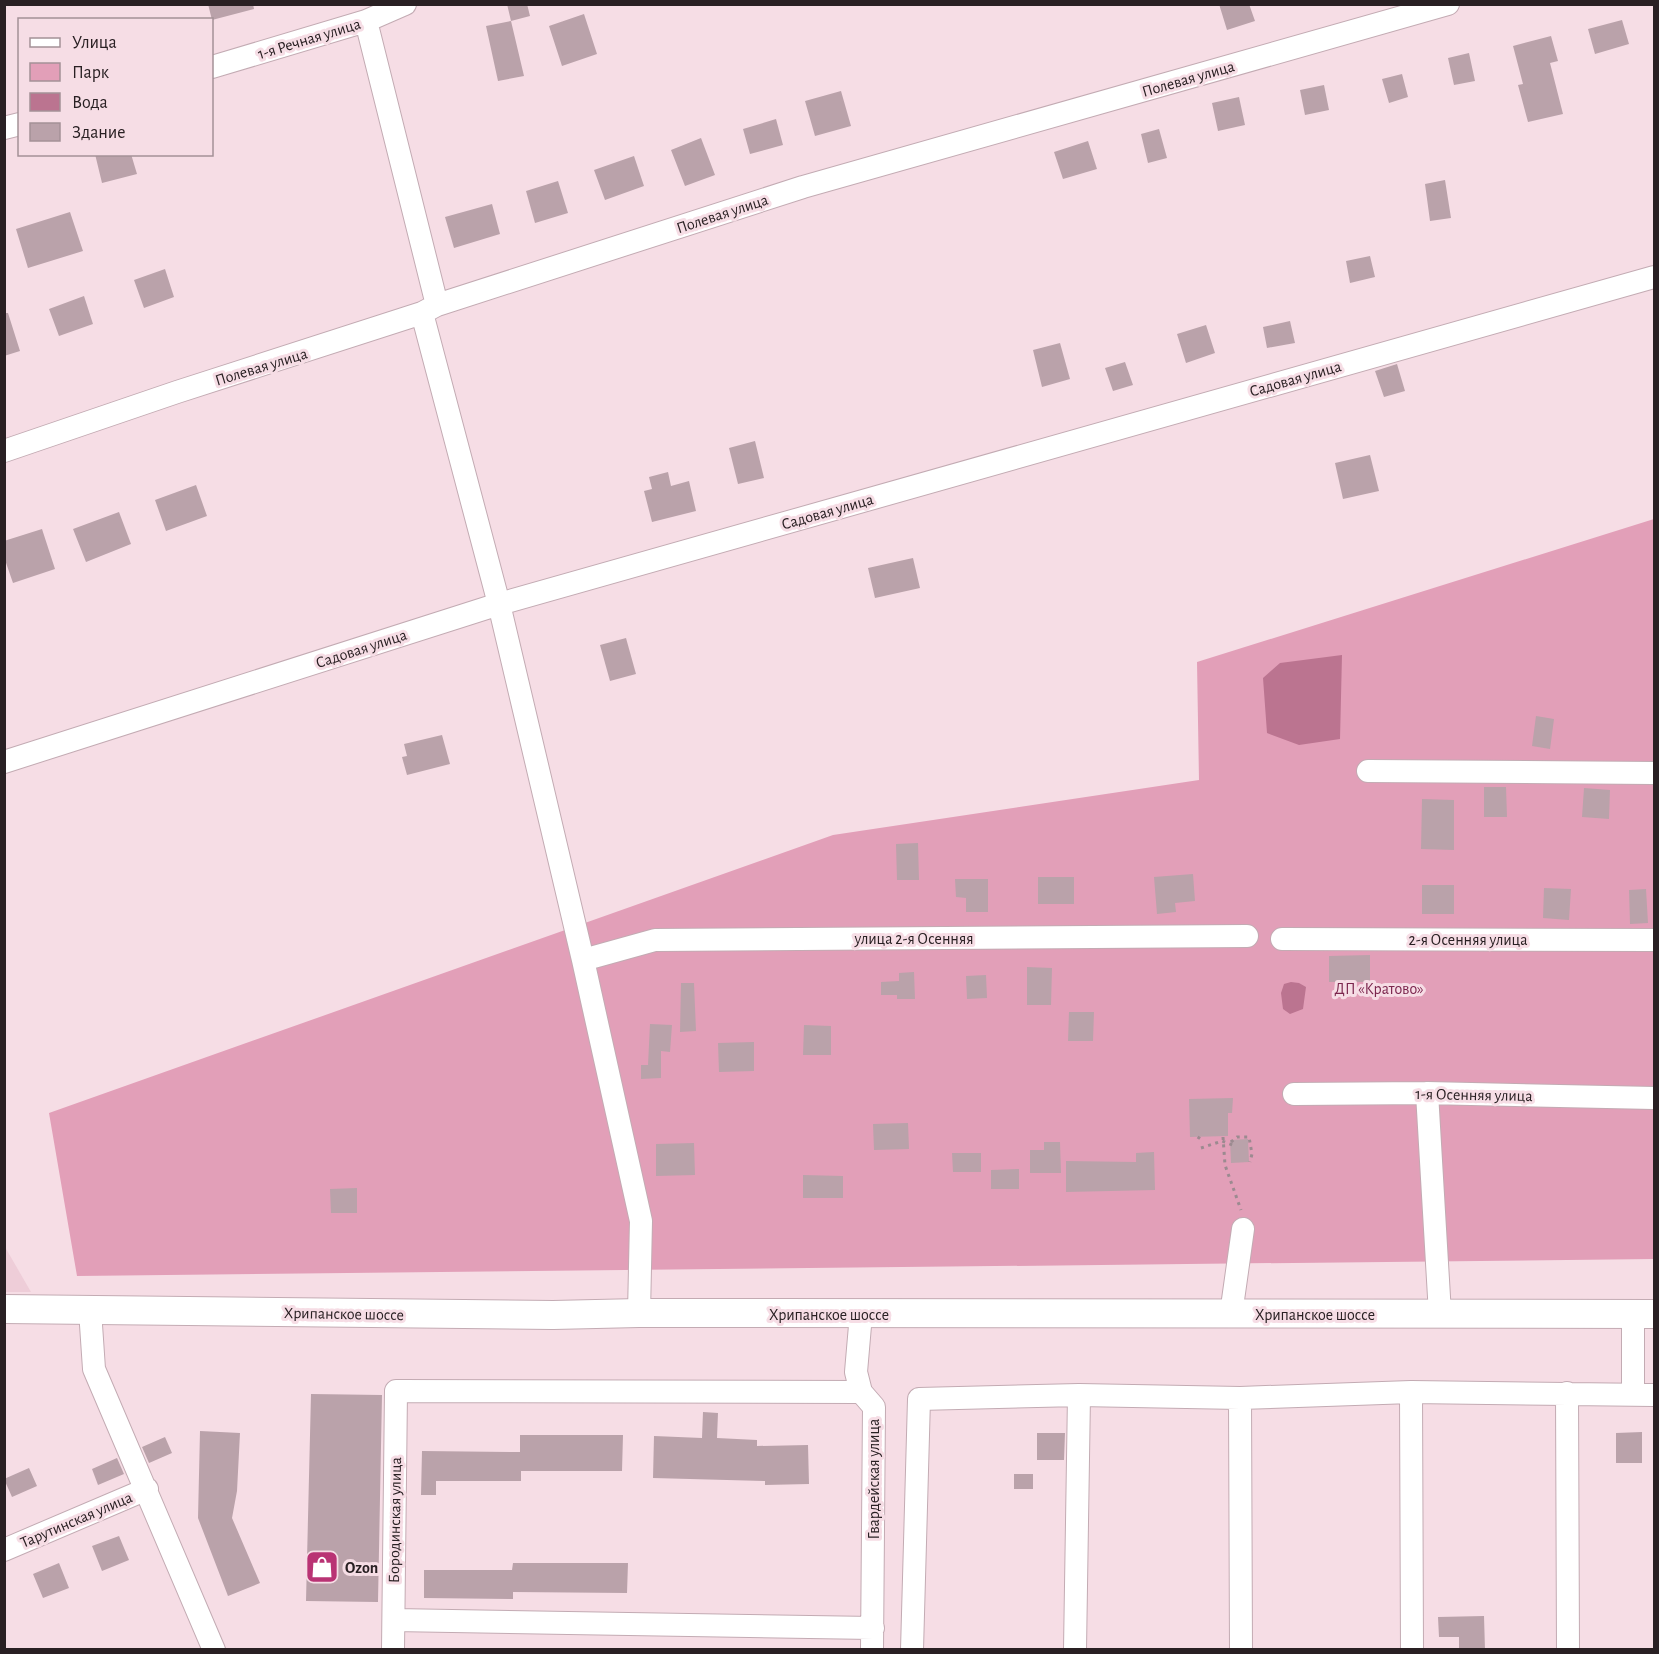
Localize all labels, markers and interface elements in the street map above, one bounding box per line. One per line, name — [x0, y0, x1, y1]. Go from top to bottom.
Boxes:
street label: 1-я Речная улица — [256, 16, 363, 63]
legend — [18, 18, 213, 156]
text: Улица — [72, 34, 117, 52]
street label: Полевая улица — [1140, 58, 1237, 101]
text: Парк — [72, 64, 110, 82]
text: Вода — [72, 94, 108, 112]
text: Здание — [72, 124, 126, 142]
street label: Полевая улица — [674, 192, 770, 237]
street label: Полевая улица — [213, 345, 310, 390]
street label: Садовая улица — [1248, 358, 1343, 401]
street label: Садовая улица — [780, 491, 875, 534]
street label: Садовая улица — [314, 627, 409, 672]
street label: улица 2-я Осенняя — [853, 931, 974, 948]
street label: 2-я Осенняя улица — [1408, 932, 1528, 949]
park label: ДП «Кратово» — [1335, 981, 1423, 997]
street label: 1-я Осенняя улица — [1415, 1086, 1533, 1105]
street label: Хрипанское шоссе — [284, 1305, 404, 1323]
street label: Хрипанское шоссе — [769, 1307, 889, 1323]
street label: Хрипанское шоссе — [1255, 1307, 1375, 1323]
street label: Гвардейская улица — [866, 1419, 883, 1539]
street label: Бородинская улица — [386, 1457, 405, 1583]
street label: Тарутинская улица — [18, 1489, 135, 1552]
shop icon: Ozon — [304, 1549, 340, 1585]
place label: Ozon — [345, 1560, 378, 1576]

